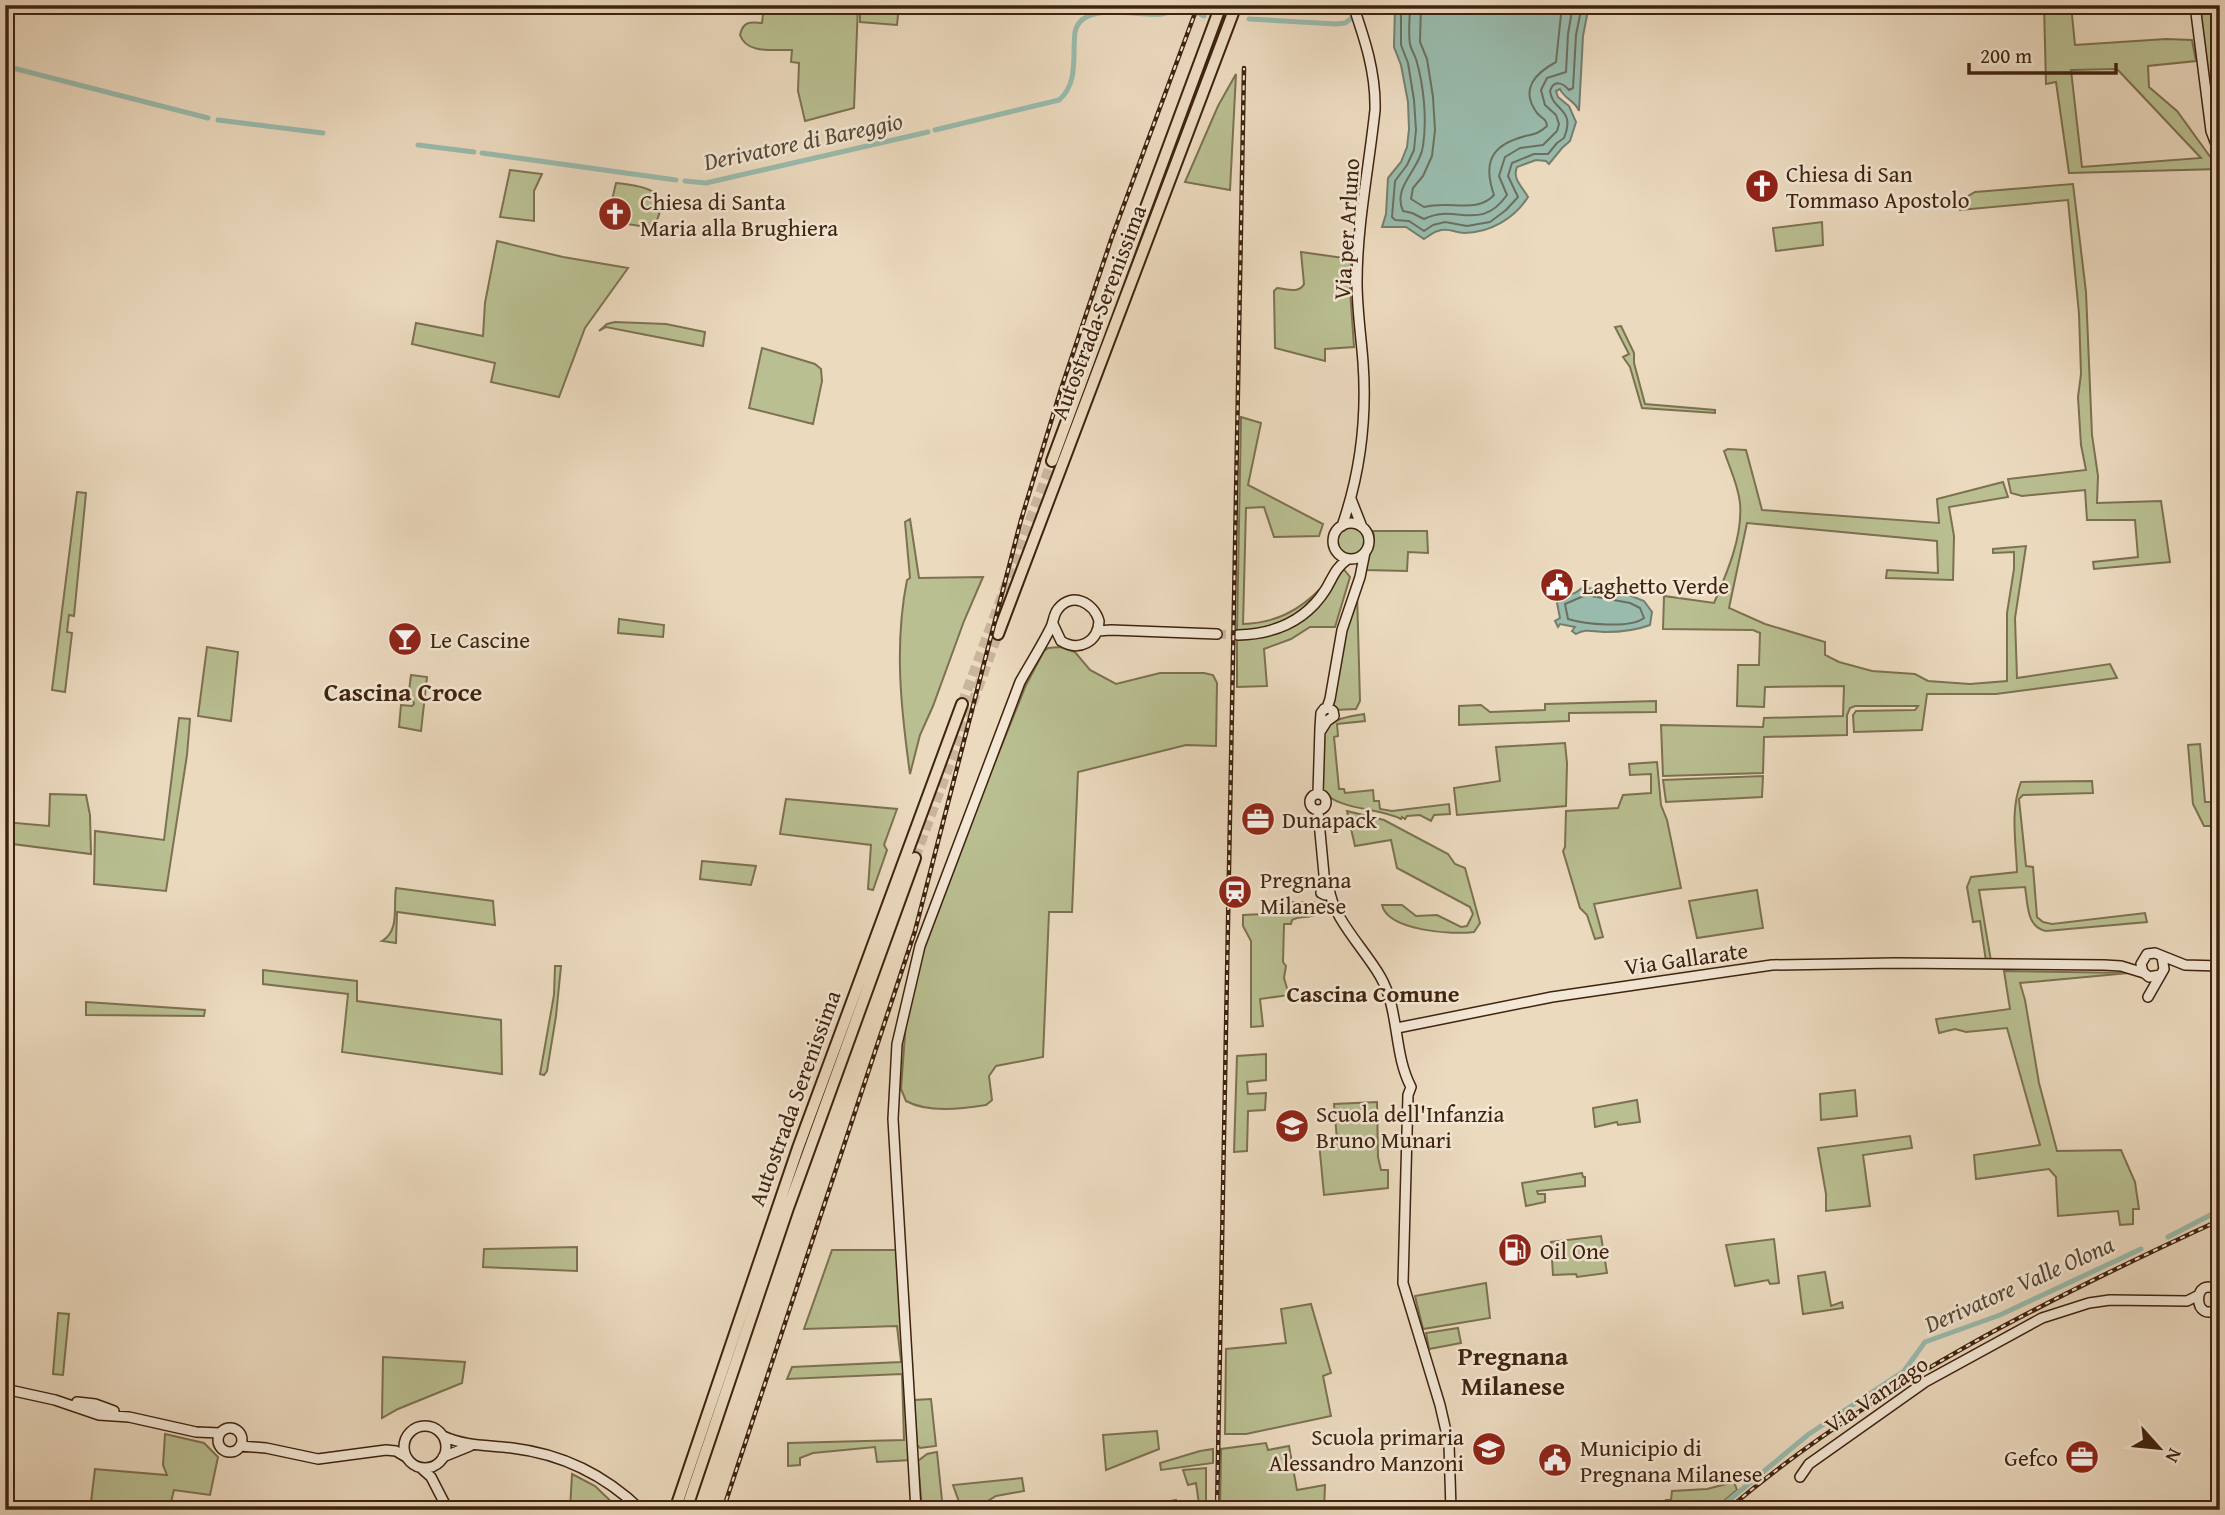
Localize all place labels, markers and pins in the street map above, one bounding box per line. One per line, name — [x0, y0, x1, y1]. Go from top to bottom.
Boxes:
place label: Chiesa di San Tommaso Apostolo — [1786, 157, 1969, 216]
church icon: Chiesa di San Tommaso Apostolo — [1743, 167, 1781, 205]
place label: Chiesa di Santa Maria alla Brughiera — [640, 185, 838, 244]
church icon: Chiesa di Santa Maria alla Brughiera — [596, 195, 634, 233]
public building icon: Laghetto Verde — [1538, 566, 1576, 604]
place label: Laghetto Verde — [1582, 569, 1729, 602]
bar icon: Le Cascine — [386, 620, 424, 658]
place label: Le Cascine — [430, 623, 530, 656]
office icon: Dunapack — [1239, 800, 1277, 838]
place label: Dunapack — [1282, 803, 1377, 836]
place label: Pregnana Milanese — [1260, 863, 1351, 922]
station icon: Pregnana Milanese — [1216, 873, 1254, 911]
place label: Scuola dell'Infanzia Bruno Munari — [1316, 1097, 1505, 1156]
school or university icon: Scuola dell'Infanzia Bruno Munari — [1273, 1107, 1311, 1145]
fuel station icon: Oil One — [1496, 1231, 1534, 1269]
place label: Oil One — [1540, 1234, 1610, 1267]
place label: Scuola primaria Alessandro Manzoni — [1269, 1420, 1464, 1479]
school or university icon: Scuola primaria Alessandro Manzoni — [1470, 1430, 1508, 1468]
place label: Municipio di Pregnana Milanese — [1580, 1431, 1763, 1490]
office icon: Gefco — [2063, 1438, 2101, 1476]
public building icon: Municipio di Pregnana Milanese — [1536, 1441, 1574, 1479]
place label: Gefco — [2004, 1441, 2058, 1474]

